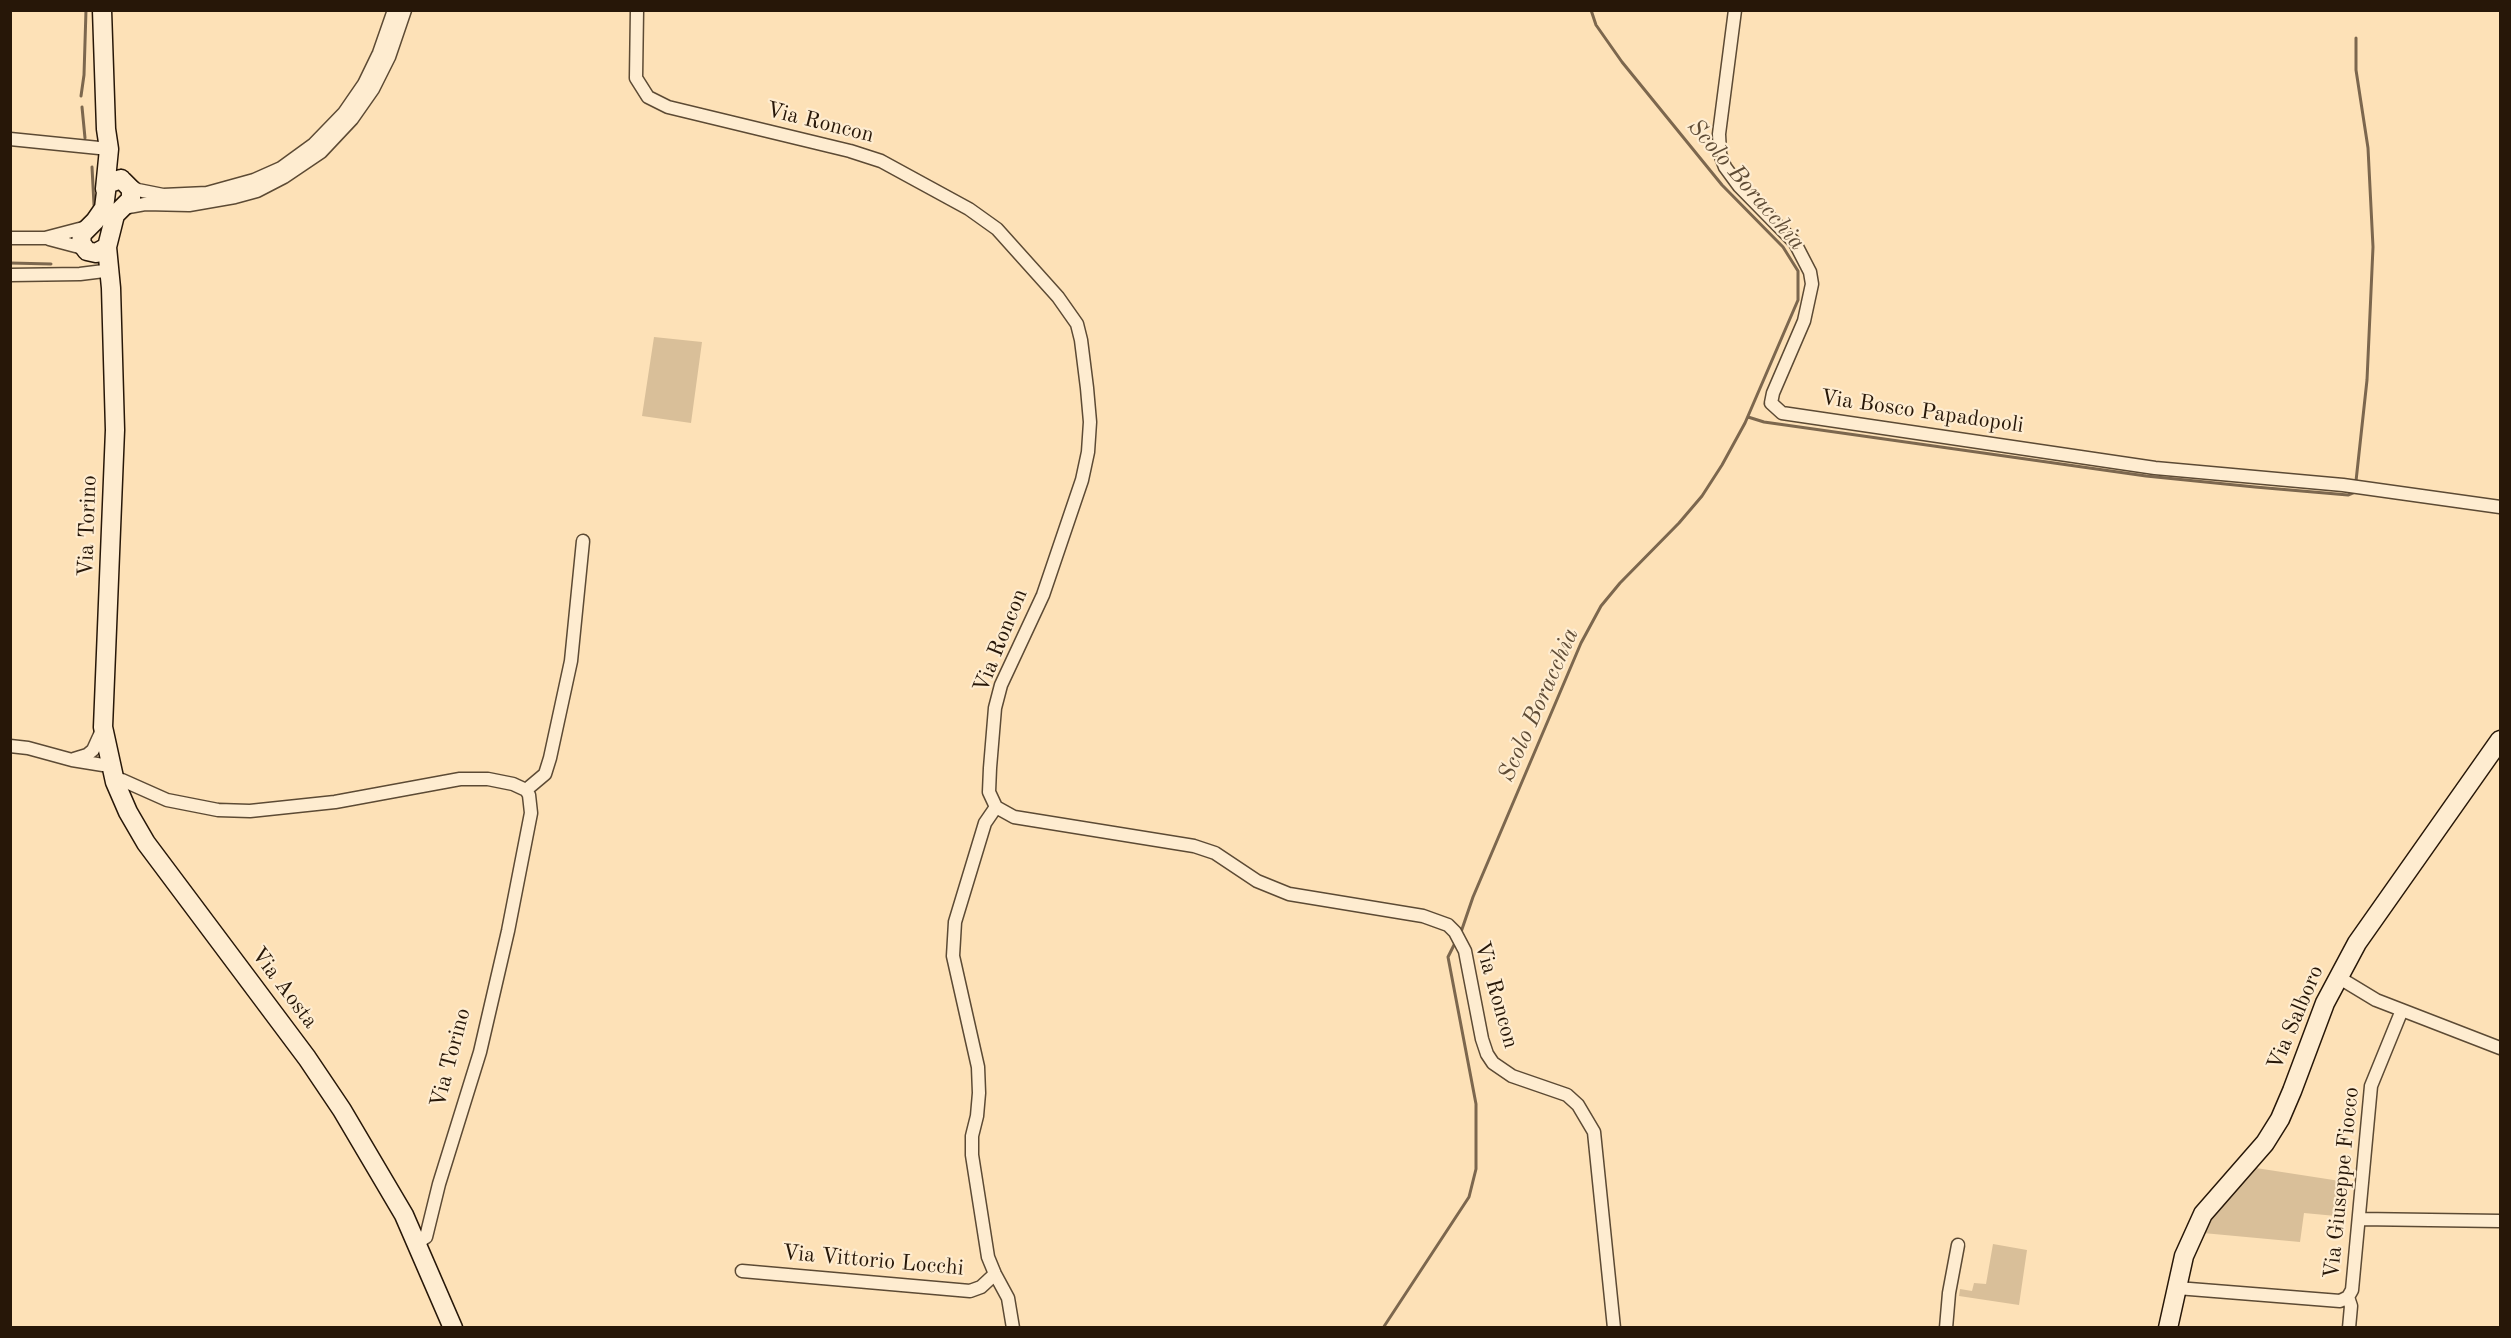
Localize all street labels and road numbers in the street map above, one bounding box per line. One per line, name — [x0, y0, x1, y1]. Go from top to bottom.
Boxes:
street label: Via Roncon — [763, 97, 877, 149]
street label: Via Bosco Papadopoli — [1819, 385, 2025, 439]
street label: Via Torino — [73, 475, 103, 577]
street label: Via Roncon — [968, 585, 1034, 697]
street label: Via Roncon — [1468, 939, 1524, 1051]
street label: Via Aosta — [245, 942, 323, 1034]
street label: Via Salboro — [2262, 962, 2330, 1074]
street label: Via Torino — [425, 1005, 477, 1111]
street label: Via Giuseppe Fiocco — [2319, 1086, 2365, 1280]
street label: Via Vittorio Locchi — [781, 1240, 965, 1282]

